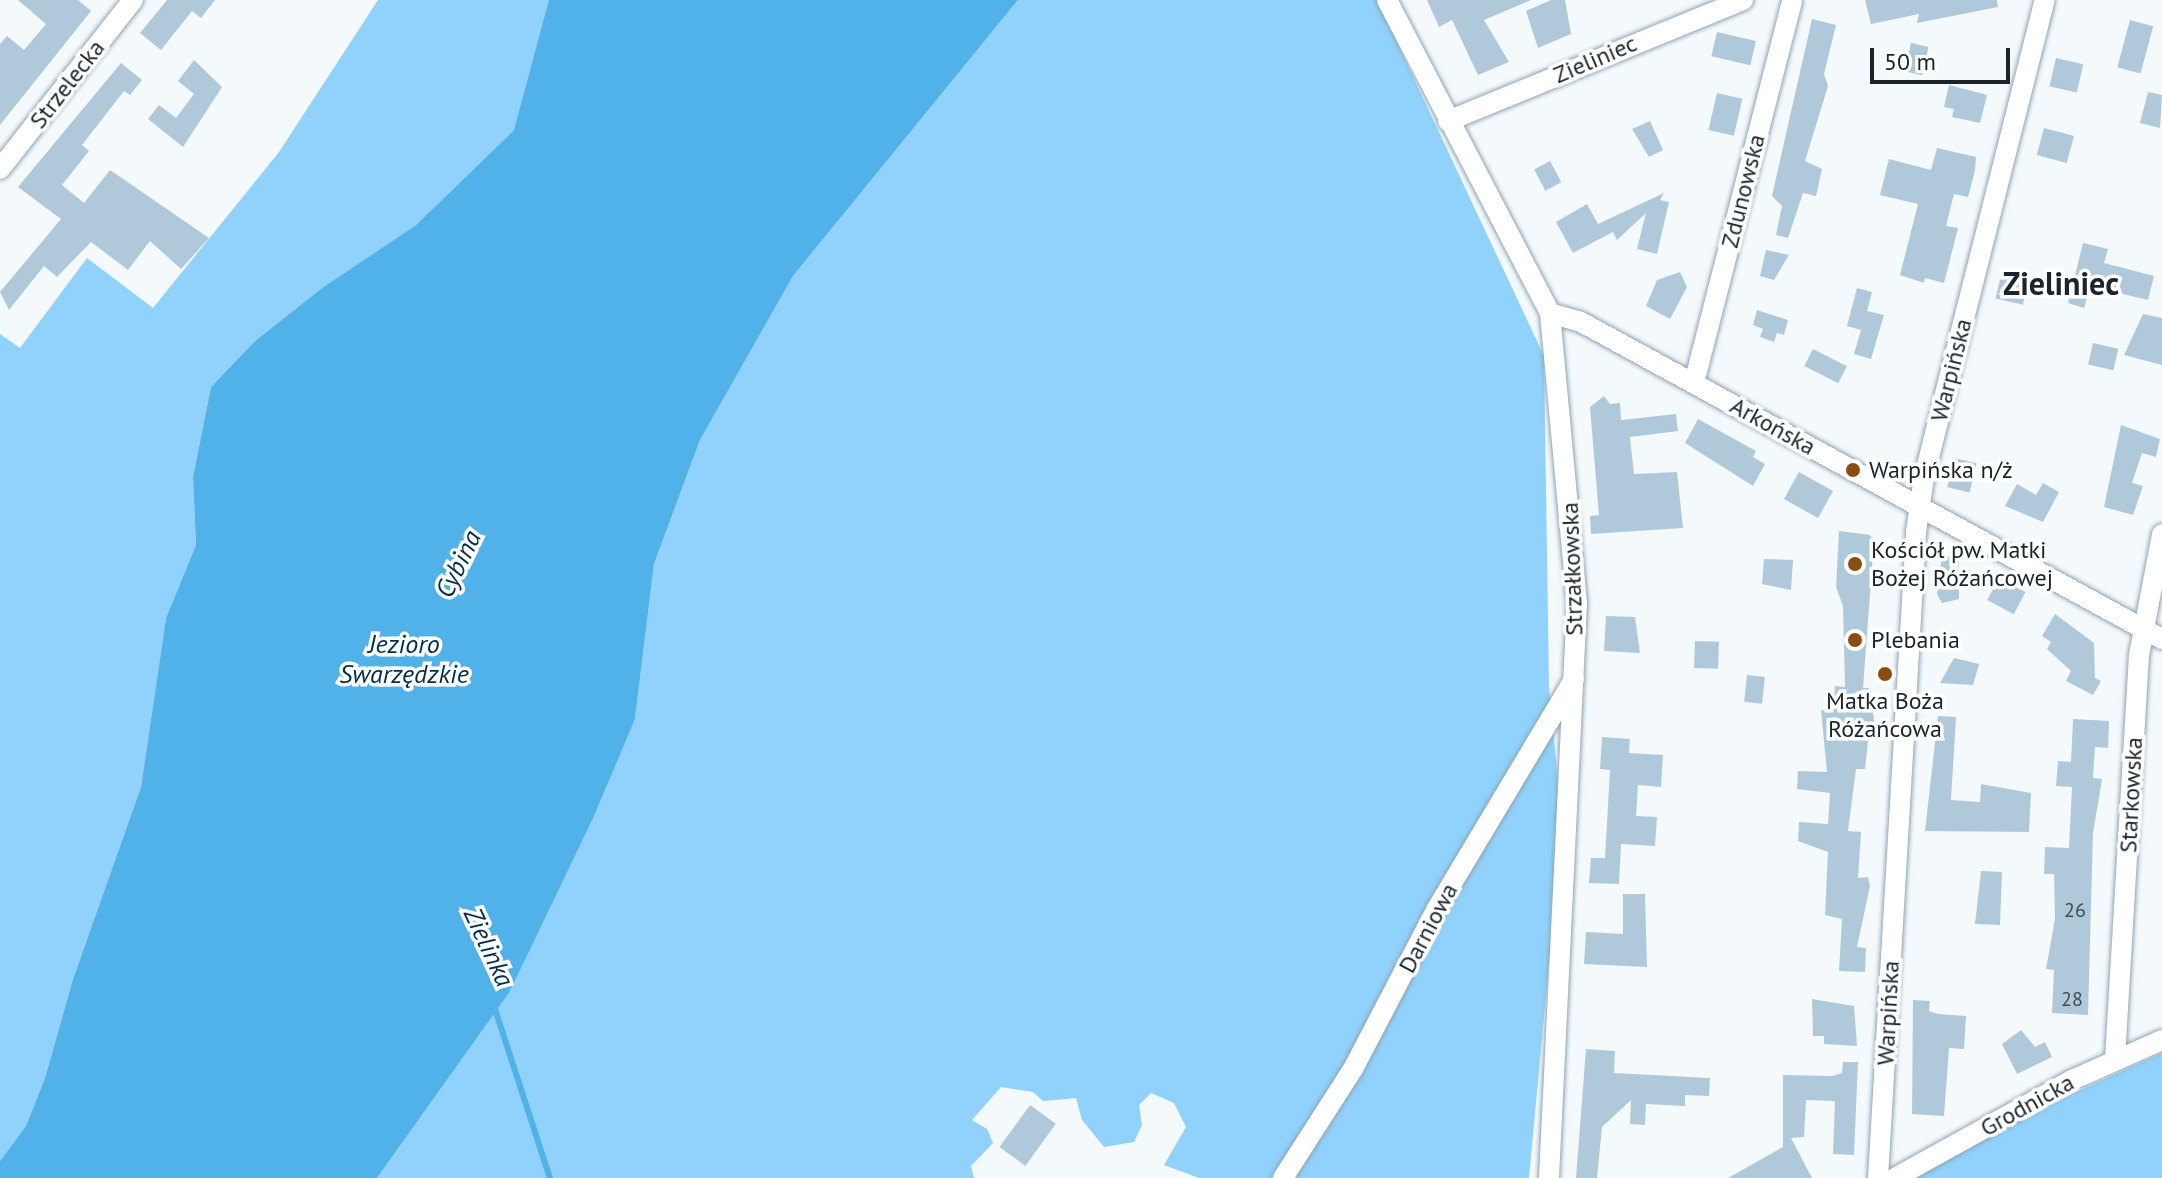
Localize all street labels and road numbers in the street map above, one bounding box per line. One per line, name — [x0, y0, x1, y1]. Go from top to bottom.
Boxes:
street label: Zieliniec — [1549, 29, 1641, 89]
street label: Strzelecka — [23, 34, 111, 134]
street label: Zdunowska — [1715, 131, 1771, 251]
street label: Warpińska — [1924, 316, 1978, 424]
street label: Arkońska — [1725, 391, 1821, 461]
street label: Strzałkowska — [1555, 502, 1589, 636]
street label: Starkowska — [2114, 736, 2148, 854]
street label: Darniowa — [1392, 878, 1464, 978]
street label: Warpińska — [1871, 960, 1905, 1066]
street label: Grodnicka — [1975, 1068, 2079, 1142]

